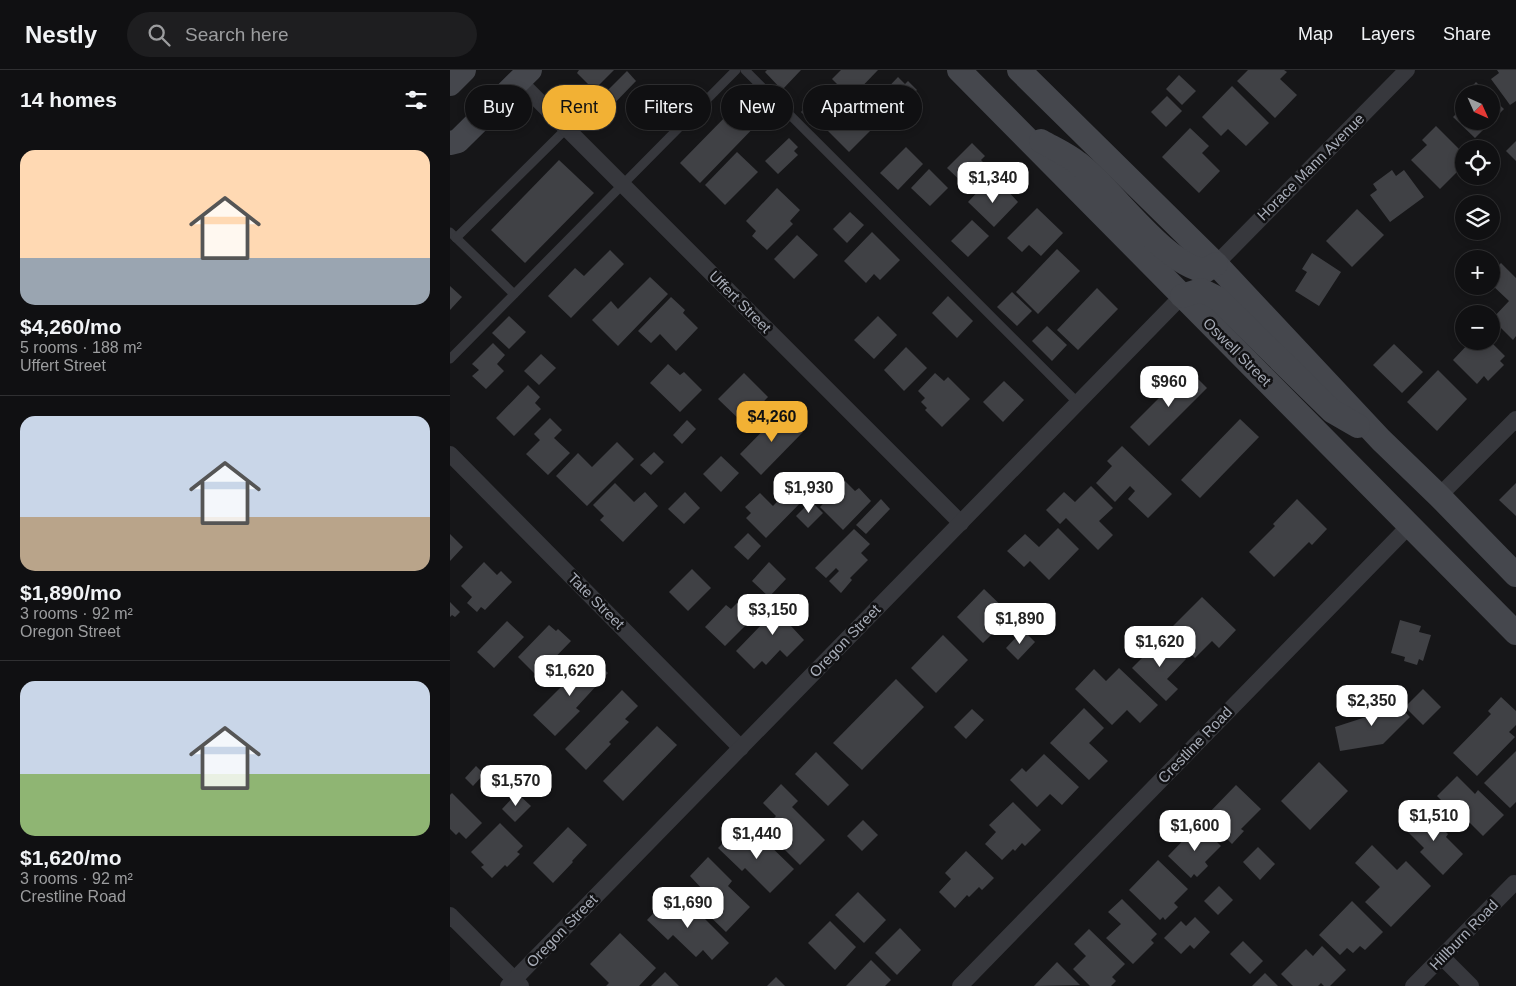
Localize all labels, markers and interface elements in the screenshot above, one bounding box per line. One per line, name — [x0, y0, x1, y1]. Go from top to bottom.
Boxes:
search box — [127, 12, 477, 57]
text: Nestly — [25, 21, 97, 48]
icon: search — [145, 21, 173, 49]
text: Search here — [185, 24, 289, 45]
text: Map — [1298, 24, 1333, 44]
text: Layers — [1361, 24, 1415, 44]
text: Share — [1443, 24, 1491, 44]
chip: Buy — [465, 85, 532, 130]
chip: Rent — [542, 85, 616, 130]
chip: Filters — [626, 85, 711, 130]
chip: New — [721, 85, 793, 130]
chip: Apartment — [803, 85, 922, 130]
north arrow — [1455, 85, 1500, 130]
map controls — [1455, 85, 1500, 350]
icon: filters — [402, 86, 430, 114]
text: 14 homes — [20, 88, 117, 111]
street label: Horace Mann Avenue — [1254, 110, 1368, 224]
button: locate — [1455, 140, 1500, 185]
pin: $1,340 — [952, 162, 1034, 204]
text: $1,340 — [969, 169, 1017, 186]
icon: home — [180, 183, 270, 273]
button: layers — [1455, 195, 1500, 240]
button: + — [1455, 250, 1500, 295]
street label: Uffert Street — [706, 267, 775, 337]
button: − — [1455, 305, 1500, 350]
street label: Oswell Street — [1200, 314, 1275, 390]
text: $4,260/mo — [20, 315, 122, 338]
text: 5 rooms · 188 m² — [20, 339, 142, 356]
text: Uffert Street — [20, 357, 106, 374]
pin: $960 — [1139, 366, 1199, 408]
text: $960 — [1151, 373, 1187, 390]
pin: $4,260 — [731, 400, 813, 443]
text: $4,260 — [748, 408, 796, 425]
icon: home — [180, 448, 270, 538]
pin: $1,930 — [768, 472, 850, 514]
text: $1,930 — [785, 479, 833, 496]
street label: Tate Street — [565, 569, 629, 633]
text: $1,890/mo — [20, 581, 122, 604]
pin: $3,150 — [732, 594, 814, 636]
street label: Oregon Street — [806, 600, 884, 680]
text: $3,150 — [749, 601, 797, 618]
pin: $1,890 — [979, 602, 1061, 645]
text: 3 rooms · 92 m² — [20, 605, 133, 622]
text: $1,890 — [996, 610, 1044, 627]
text: Oregon Street — [20, 623, 121, 640]
pin: $1,620 — [1119, 626, 1201, 668]
text: $1,620 — [1136, 633, 1184, 650]
pin: $1,620 — [529, 654, 611, 697]
text: $1,620 — [546, 662, 594, 679]
pin: $2,350 — [1331, 684, 1413, 727]
text: $2,350 — [1348, 692, 1396, 709]
street label: Crestline Road — [1154, 703, 1235, 786]
icon: home — [180, 713, 270, 803]
pin: $1,570 — [475, 764, 557, 807]
text: $1,570 — [492, 772, 540, 789]
pin: $1,510 — [1393, 800, 1475, 842]
text: $1,510 — [1410, 807, 1458, 824]
pin: $1,600 — [1154, 810, 1236, 852]
text: $1,600 — [1171, 817, 1219, 834]
pin: $1,440 — [716, 818, 798, 860]
text: $1,440 — [733, 825, 781, 842]
text: $1,620/mo — [20, 846, 122, 869]
text: 3 rooms · 92 m² — [20, 870, 133, 887]
pin: $1,690 — [647, 886, 729, 929]
text: Crestline Road — [20, 888, 126, 905]
street label: Oregon Street — [523, 890, 601, 970]
text: $1,690 — [664, 894, 712, 911]
street label: Hillburn Road — [1426, 896, 1501, 973]

